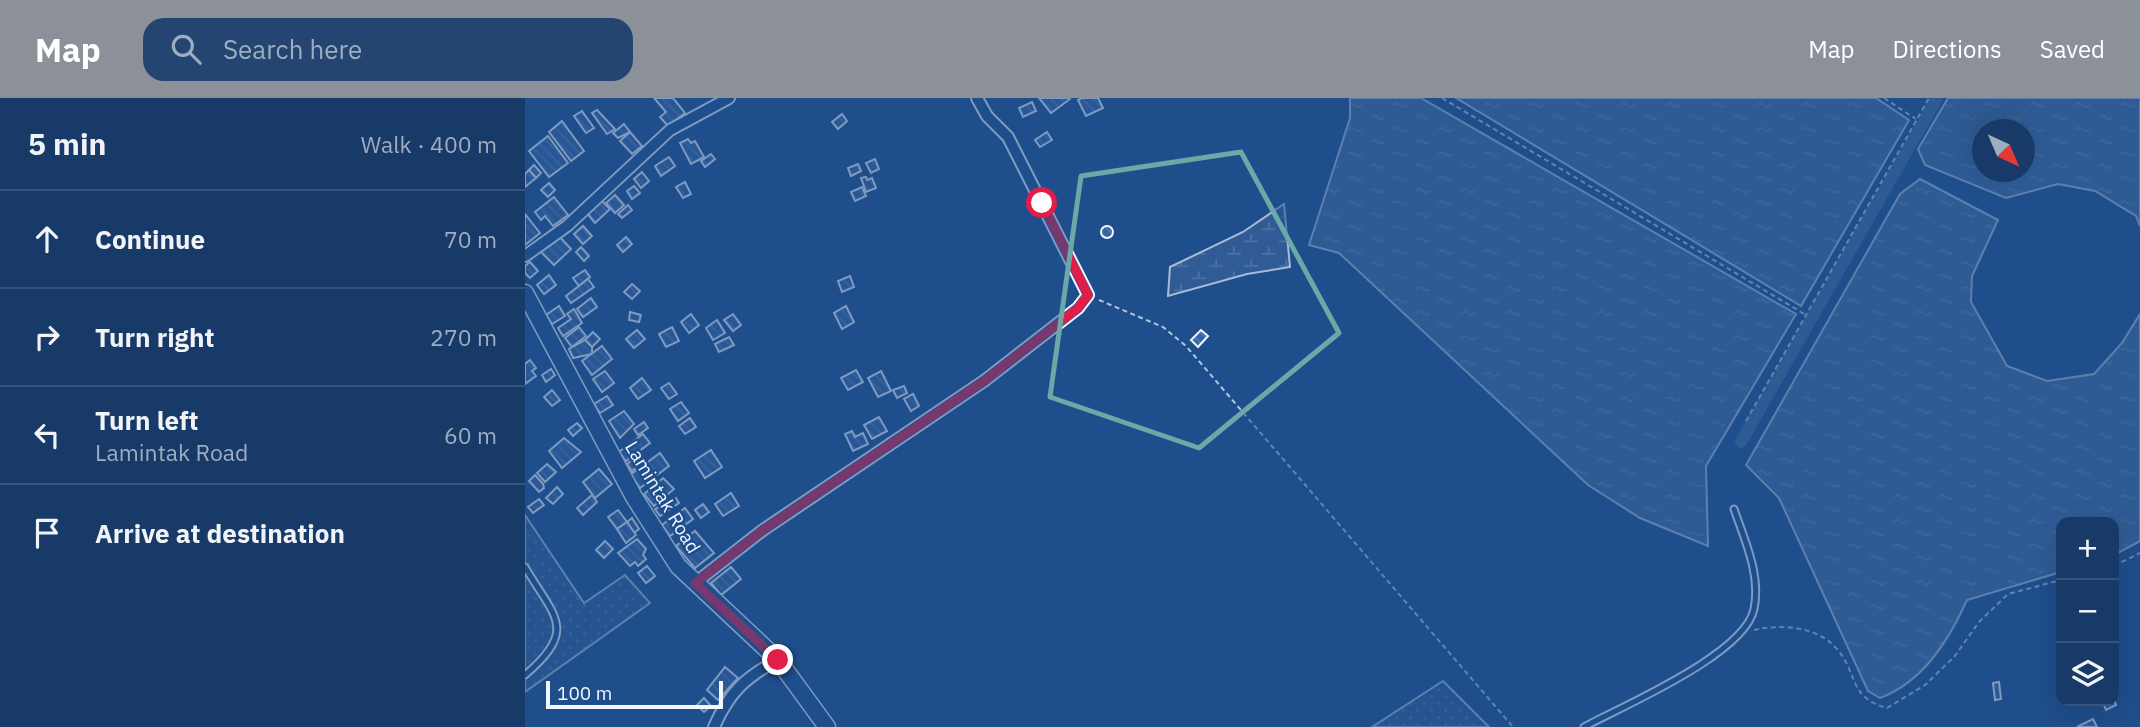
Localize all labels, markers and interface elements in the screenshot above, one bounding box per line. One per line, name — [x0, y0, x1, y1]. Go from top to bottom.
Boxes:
search box — [143, 18, 633, 81]
text: Map — [35, 28, 101, 71]
icon: search — [167, 30, 205, 68]
text: Search here — [223, 32, 362, 66]
text: Map — [1808, 33, 1854, 65]
text: Directions — [1892, 33, 2002, 65]
text: Saved — [2040, 33, 2105, 65]
north arrow — [1972, 119, 2035, 182]
text: 5 min — [28, 124, 106, 163]
text: Walk · 400 m — [361, 129, 497, 159]
route start — [1026, 187, 1057, 218]
icon: ahead — [28, 220, 66, 258]
text: Continue — [95, 222, 205, 256]
text: 70 m — [444, 224, 497, 254]
icon: right — [28, 318, 66, 356]
text: Turn right — [95, 320, 214, 354]
text: 270 m — [430, 322, 497, 352]
text: Turn left — [95, 403, 198, 437]
icon: left — [28, 416, 66, 454]
text: 60 m — [444, 420, 497, 450]
street label: Lamintak Road — [620, 436, 706, 558]
text: Lamintak Road — [95, 437, 248, 467]
icon: arrive — [28, 514, 66, 552]
text: Arrive at destination — [95, 516, 345, 550]
map controls — [2056, 517, 2119, 706]
button: + — [2056, 517, 2119, 580]
button: − — [2056, 580, 2119, 643]
button: layers — [2056, 643, 2119, 706]
route end — [762, 644, 793, 675]
scale bar — [546, 678, 723, 710]
text: 100 m — [557, 681, 612, 705]

